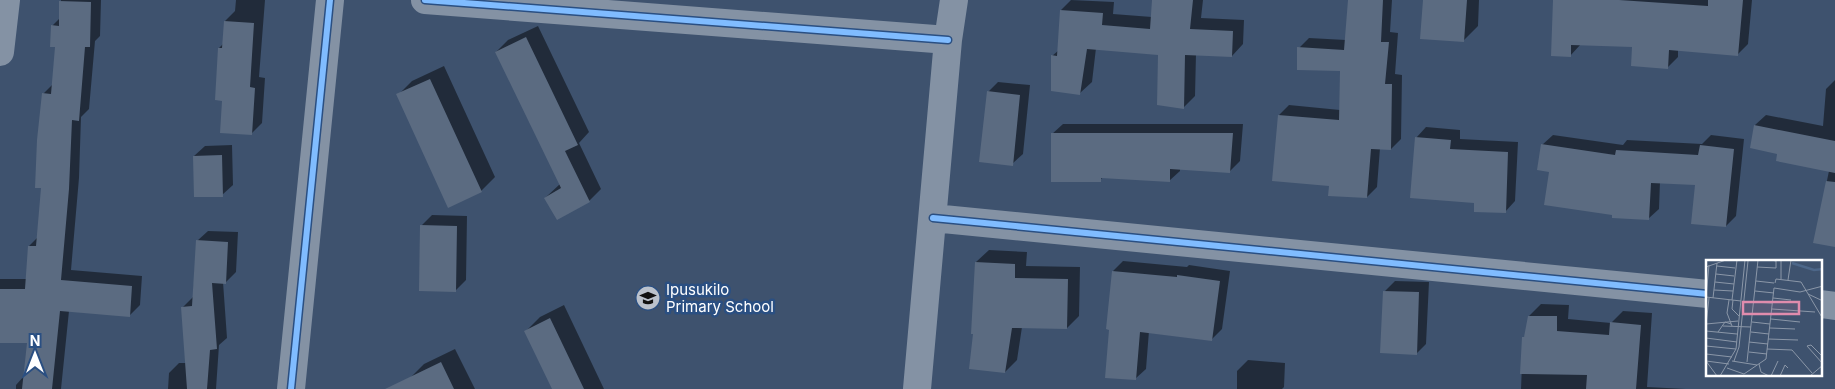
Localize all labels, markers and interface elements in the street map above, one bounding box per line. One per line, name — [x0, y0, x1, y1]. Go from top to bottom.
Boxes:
inset map — [1706, 260, 1822, 376]
place label: Ipusukilo Primary School — [666, 280, 774, 316]
school or university icon: Ipusukilo Primary School — [635, 285, 661, 311]
north arrow — [10, 329, 60, 379]
text: N — [30, 332, 40, 349]

